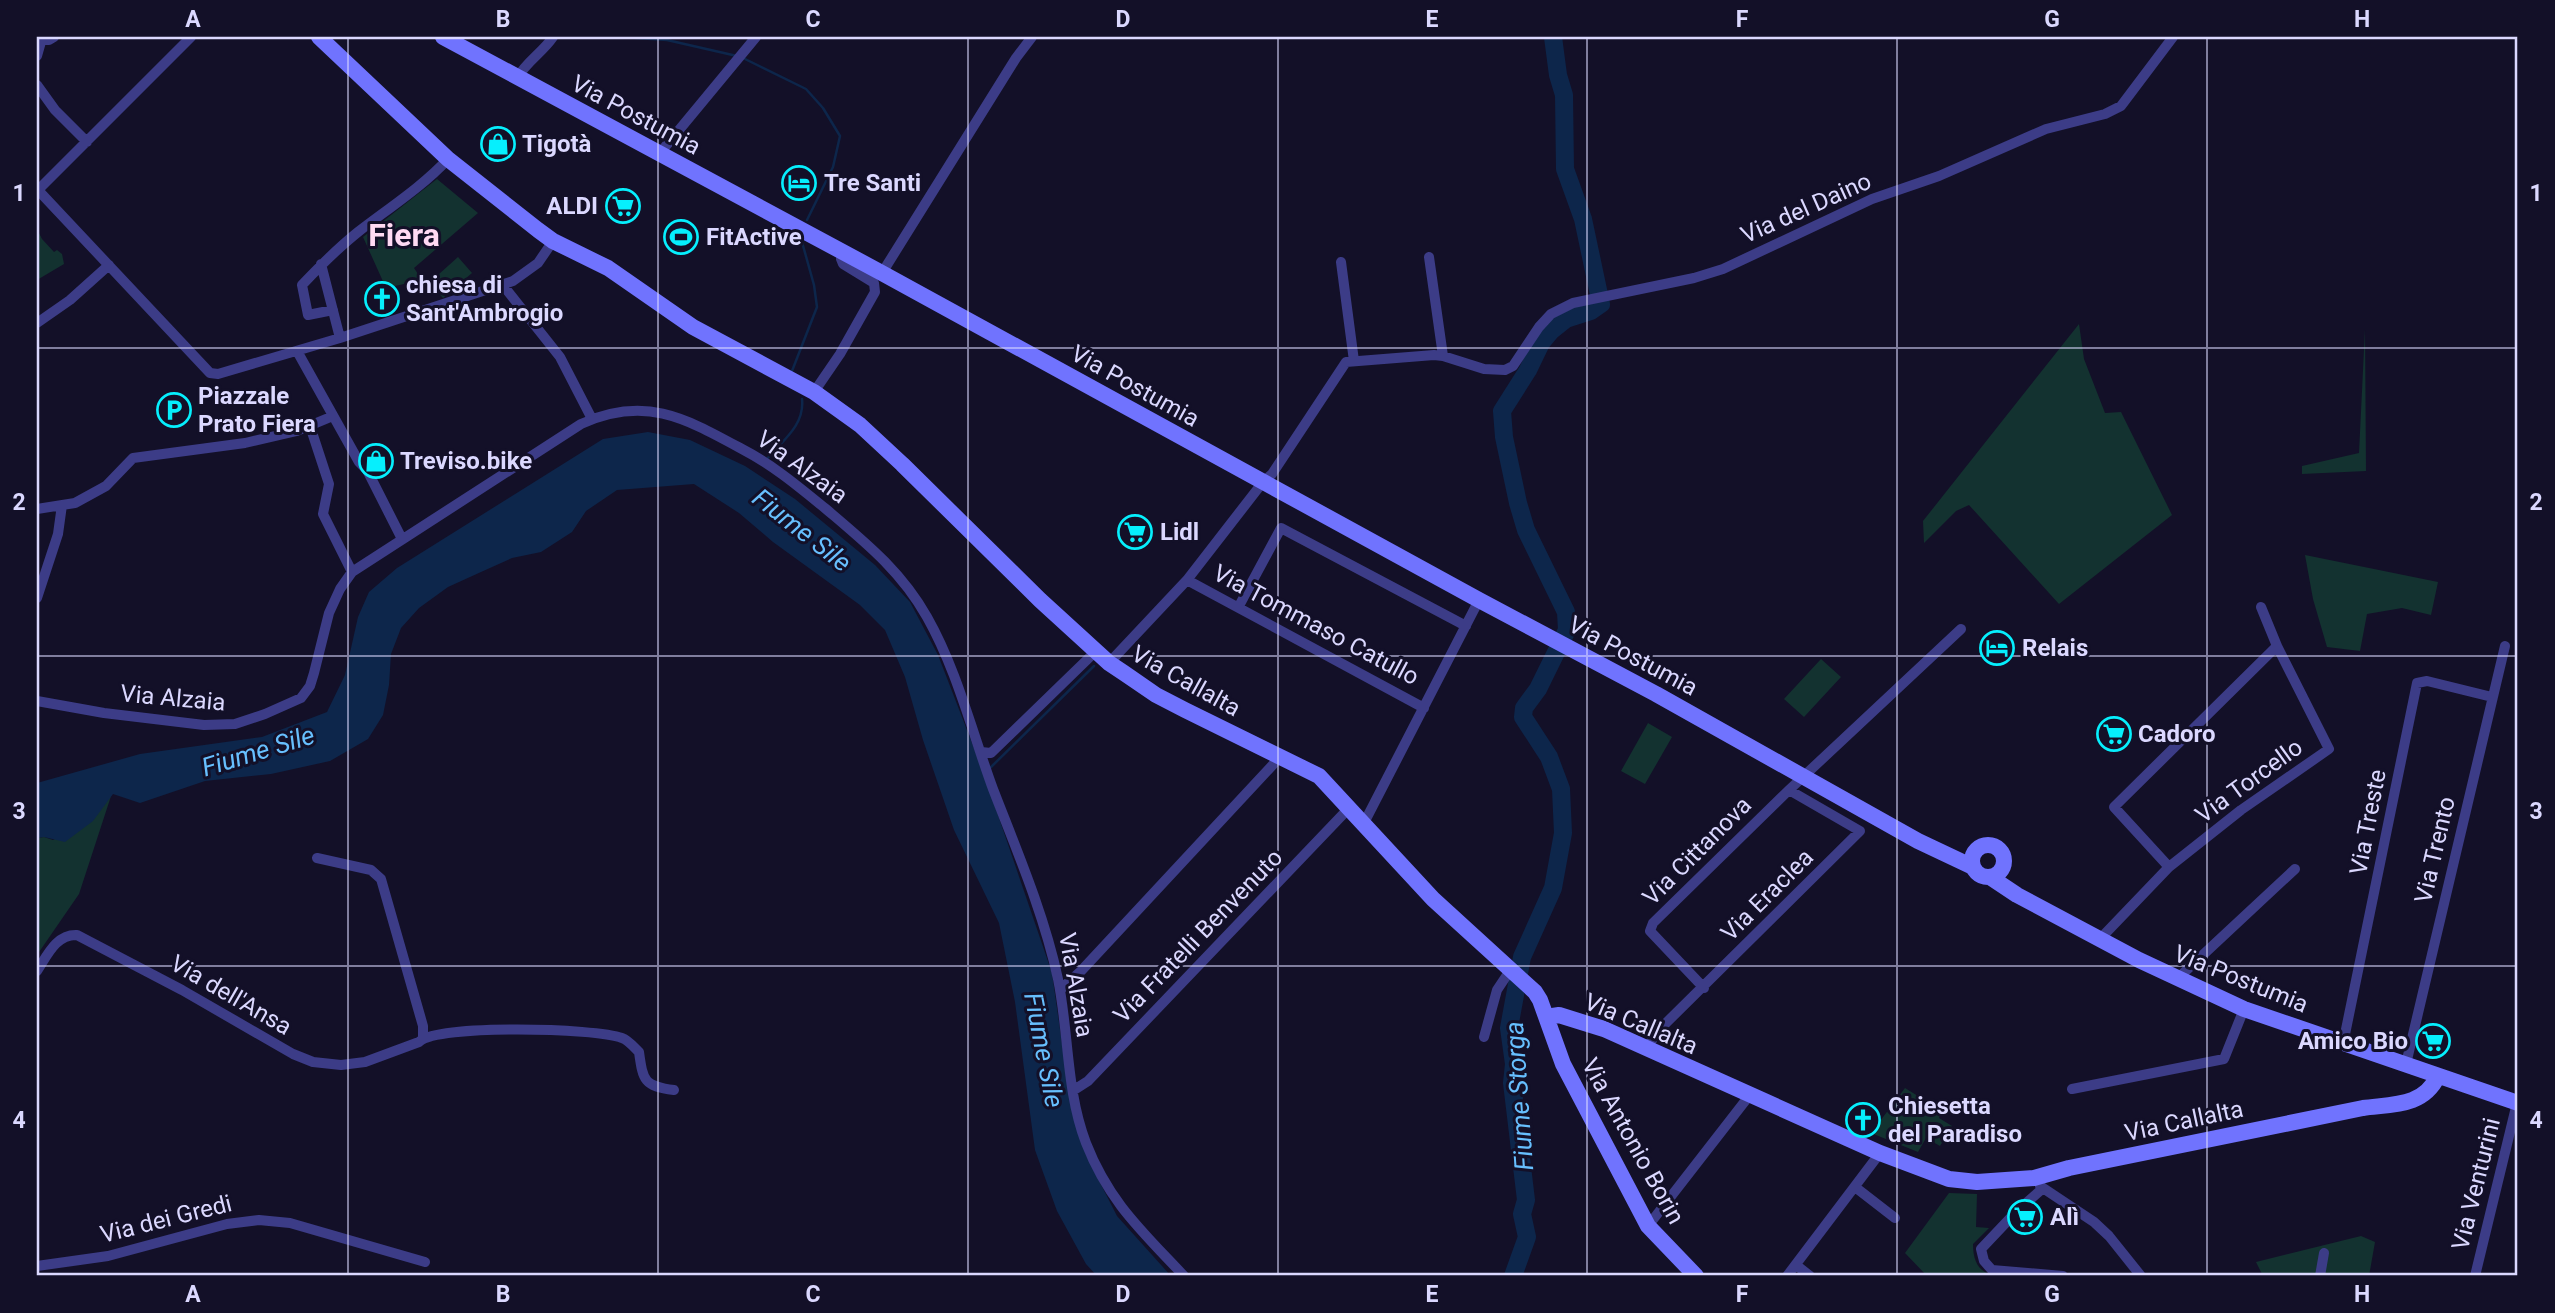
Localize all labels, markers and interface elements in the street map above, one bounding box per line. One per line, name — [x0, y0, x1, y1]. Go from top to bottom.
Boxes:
text: A — [185, 6, 201, 33]
text: B — [496, 6, 510, 33]
text: C — [805, 6, 821, 33]
text: D — [1116, 6, 1130, 33]
text: E — [1426, 6, 1439, 33]
text: F — [1736, 6, 1749, 33]
text: G — [2044, 6, 2060, 33]
text: H — [2354, 6, 2370, 33]
street label: Via Postumia — [567, 69, 705, 161]
shop icon: Tigotà — [479, 125, 517, 163]
place label: Tigotà — [522, 130, 592, 158]
hotel icon: Tre Santi — [780, 164, 818, 202]
street label: Via del Daino — [1736, 167, 1876, 249]
place label: Tre Santi — [824, 169, 921, 197]
text: 1 — [12, 180, 26, 207]
text: 1 — [2529, 180, 2543, 207]
supermarket icon: ALDI — [604, 187, 642, 225]
place label: ALDI — [546, 192, 598, 220]
district label: Fiera — [368, 216, 440, 254]
sports icon: FitActive — [662, 218, 700, 256]
place label: FitActive — [706, 223, 802, 251]
place label: chiesa di Sant'Ambrogio — [406, 271, 563, 327]
church icon: chiesa di Sant'Ambrogio — [363, 280, 401, 318]
street label: Via Postumia — [1066, 339, 1204, 433]
place label: Piazzale Prato Fiera — [198, 382, 316, 438]
parking icon: Piazzale Prato Fiera — [155, 391, 193, 429]
street label: Via Alzaia — [751, 425, 853, 509]
shop icon: Treviso.bike — [357, 442, 395, 480]
place label: Treviso.bike — [400, 447, 532, 475]
water label: Fiume Sile — [747, 482, 857, 578]
text: 2 — [12, 489, 26, 516]
text: 2 — [2529, 489, 2543, 516]
supermarket icon: Lidl — [1116, 513, 1154, 551]
place label: Lidl — [1160, 518, 1199, 546]
street label: Via Tommaso Catullo — [1208, 559, 1424, 691]
street label: Via Postumia — [1564, 610, 1702, 702]
hotel icon: Relais — [1978, 629, 2016, 667]
place label: Relais — [2022, 634, 2088, 662]
street label: Via Callalta — [1127, 640, 1245, 722]
street label: Via Alzaia — [119, 679, 227, 717]
supermarket icon: Cadoro — [2095, 715, 2133, 753]
water label: Fiume Sile — [198, 720, 318, 782]
place label: Cadoro — [2138, 720, 2216, 748]
street label: Via Torcello — [2190, 733, 2308, 829]
street label: Via Treste — [2344, 767, 2392, 877]
street label: Via Cittanova — [1637, 791, 1757, 911]
street label: Via Trento — [2409, 794, 2461, 906]
text: 3 — [12, 798, 26, 825]
text: 3 — [2529, 798, 2543, 825]
street label: Via Fratelli Benvenuto — [1108, 843, 1288, 1029]
street label: Via Eraclea — [1715, 843, 1819, 947]
street label: Via Alzaia — [1053, 931, 1099, 1039]
street label: Via Postumia — [2170, 939, 2312, 1019]
street label: Via dell'Ansa — [165, 949, 297, 1041]
street label: Via Callalta — [1580, 988, 1702, 1060]
water label: Fiume Sile — [1018, 990, 1070, 1110]
water label: Fiume Storga — [1499, 1020, 1539, 1172]
supermarket icon: Amico Bio — [2414, 1022, 2452, 1060]
place label: Amico Bio — [2298, 1027, 2408, 1055]
street label: Via Antonio Borin — [1576, 1053, 1690, 1229]
place label: Chiesetta del Paradiso — [1888, 1092, 2022, 1148]
street label: Via Callalta — [2122, 1095, 2246, 1147]
church icon: Chiesetta del Paradiso — [1844, 1101, 1882, 1139]
text: 4 — [12, 1107, 26, 1134]
text: 4 — [2529, 1107, 2543, 1134]
street label: Via Venturini — [2446, 1115, 2506, 1253]
street label: Via dei Gredi — [97, 1189, 235, 1249]
supermarket icon: Alì — [2006, 1198, 2044, 1236]
place label: Alì — [2050, 1203, 2079, 1231]
text: A — [185, 1281, 201, 1308]
text: B — [496, 1281, 510, 1308]
text: C — [805, 1281, 821, 1308]
text: D — [1116, 1281, 1130, 1308]
text: E — [1426, 1281, 1439, 1308]
text: F — [1736, 1281, 1749, 1308]
text: G — [2044, 1281, 2060, 1308]
text: H — [2354, 1281, 2370, 1308]

